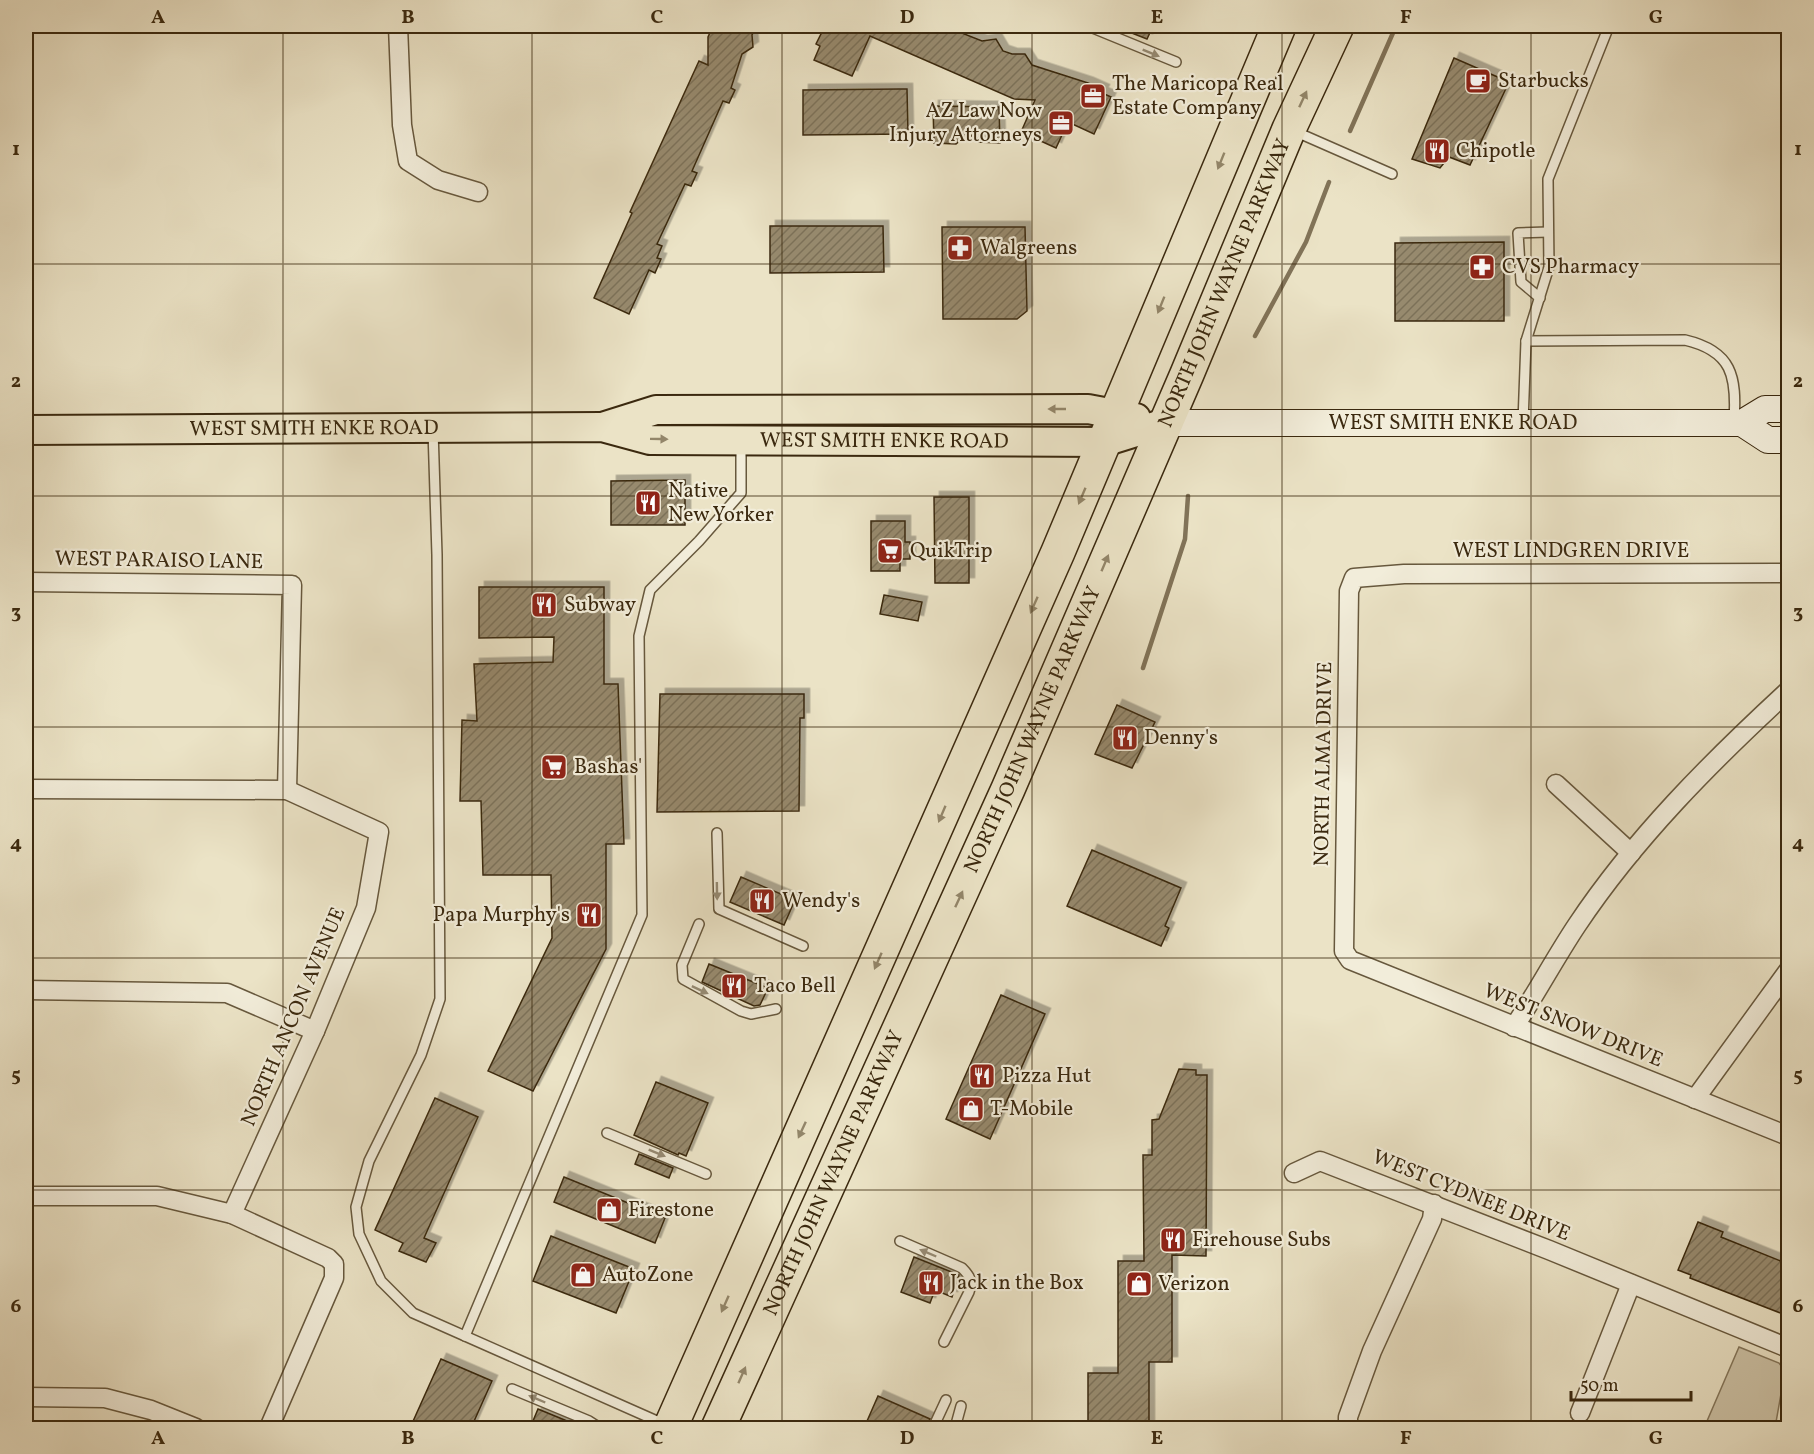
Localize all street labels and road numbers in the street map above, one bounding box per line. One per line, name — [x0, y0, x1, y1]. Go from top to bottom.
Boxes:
street label: NORTH JOHN WAYNE PARKWAY — [1151, 134, 1298, 432]
street label: WEST SMITH ENKE ROAD — [1329, 409, 1577, 438]
street label: WEST SMITH ENKE ROAD — [189, 413, 439, 444]
street label: WEST SMITH ENKE ROAD — [760, 426, 1009, 456]
street label: WEST LINDGREN DRIVE — [1453, 537, 1689, 566]
street label: WEST PARAISO LANE — [54, 545, 264, 577]
street label: NORTH JOHN WAYNE PARKWAY — [957, 582, 1108, 878]
street label: NORTH ALMA DRIVE — [1308, 661, 1340, 867]
street label: NORTH ANCON AVENUE — [235, 903, 353, 1131]
street label: WEST SNOW DRIVE — [1479, 977, 1667, 1075]
street label: NORTH JOHN WAYNE PARKWAY — [756, 1026, 911, 1320]
street label: WEST CYDNEE DRIVE — [1368, 1143, 1574, 1249]

